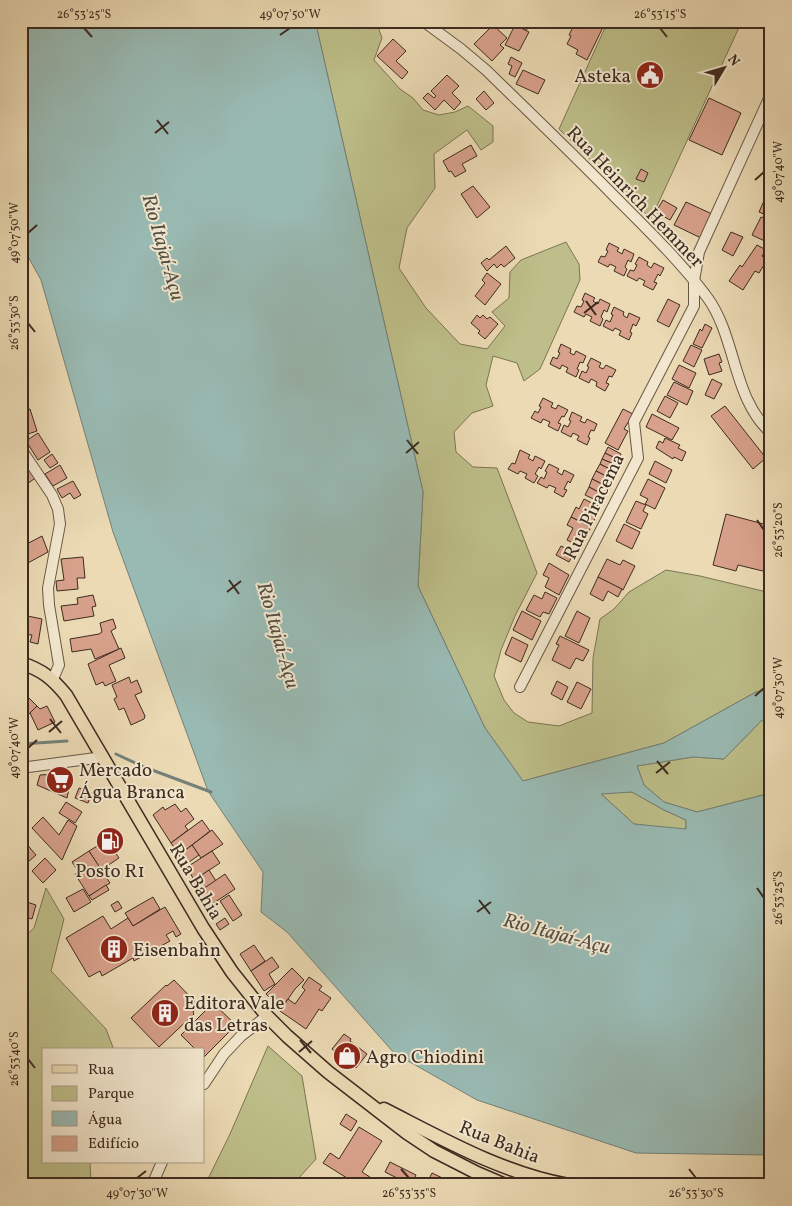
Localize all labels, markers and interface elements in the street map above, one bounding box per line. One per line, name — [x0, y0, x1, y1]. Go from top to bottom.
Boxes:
text: 26°53'25"S — [57, 7, 111, 23]
text: 49°07'50"W — [259, 7, 321, 23]
text: 26°53'15"S — [634, 7, 686, 23]
north arrow — [700, 42, 750, 92]
text: N — [722, 51, 744, 71]
public building icon: Asteka — [635, 60, 665, 90]
place label: Asteka — [574, 64, 631, 90]
street label: Rua Heinrich Hemmer — [560, 121, 709, 274]
text: 49°07'40"W — [771, 141, 787, 203]
water label: Rio Itajaí-Açu — [133, 191, 191, 304]
text: 49°07'50"W — [7, 202, 23, 264]
text: 26°53'30"S — [7, 295, 23, 351]
street label: Rua Piracema — [558, 450, 632, 564]
text: 26°53'20"S — [771, 502, 787, 558]
water label: Rio Itajaí-Açu — [248, 579, 306, 692]
text: 49°07'30"W — [771, 657, 787, 719]
text: 49°07'40"W — [7, 717, 23, 779]
place label: Mercado Água Branca — [79, 758, 185, 806]
supermarket icon: Mercado Água Branca — [45, 765, 75, 795]
fuel station icon: Posto R1 — [95, 826, 125, 856]
street label: Rua Bahia — [162, 839, 228, 925]
place label: Posto R1 — [75, 859, 145, 885]
text: 26°53'25"S — [771, 871, 787, 925]
water label: Rio Itajaí-Açu — [500, 907, 613, 963]
building icon: Eisenbahn — [99, 934, 129, 964]
place label: Eisenbahn — [133, 938, 221, 964]
place label: Editora Vale das Letras — [184, 991, 285, 1039]
building icon: Editora Vale das Letras — [150, 998, 180, 1028]
text: 26°53'40"S — [7, 1031, 23, 1087]
shop icon: Agro Chiodini — [332, 1041, 362, 1071]
place label: Agro Chiodini — [366, 1045, 484, 1071]
legend — [42, 1048, 205, 1164]
text: Rua — [88, 1060, 114, 1081]
text: Parque — [88, 1084, 134, 1105]
text: Água — [88, 1110, 122, 1131]
street label: Rua Bahia — [455, 1115, 543, 1171]
text: Edifício — [88, 1134, 139, 1155]
text: 49°07'30"W — [106, 1186, 168, 1202]
text: 26°53'35"S — [382, 1186, 436, 1202]
text: 26°53'30"S — [668, 1186, 724, 1202]

